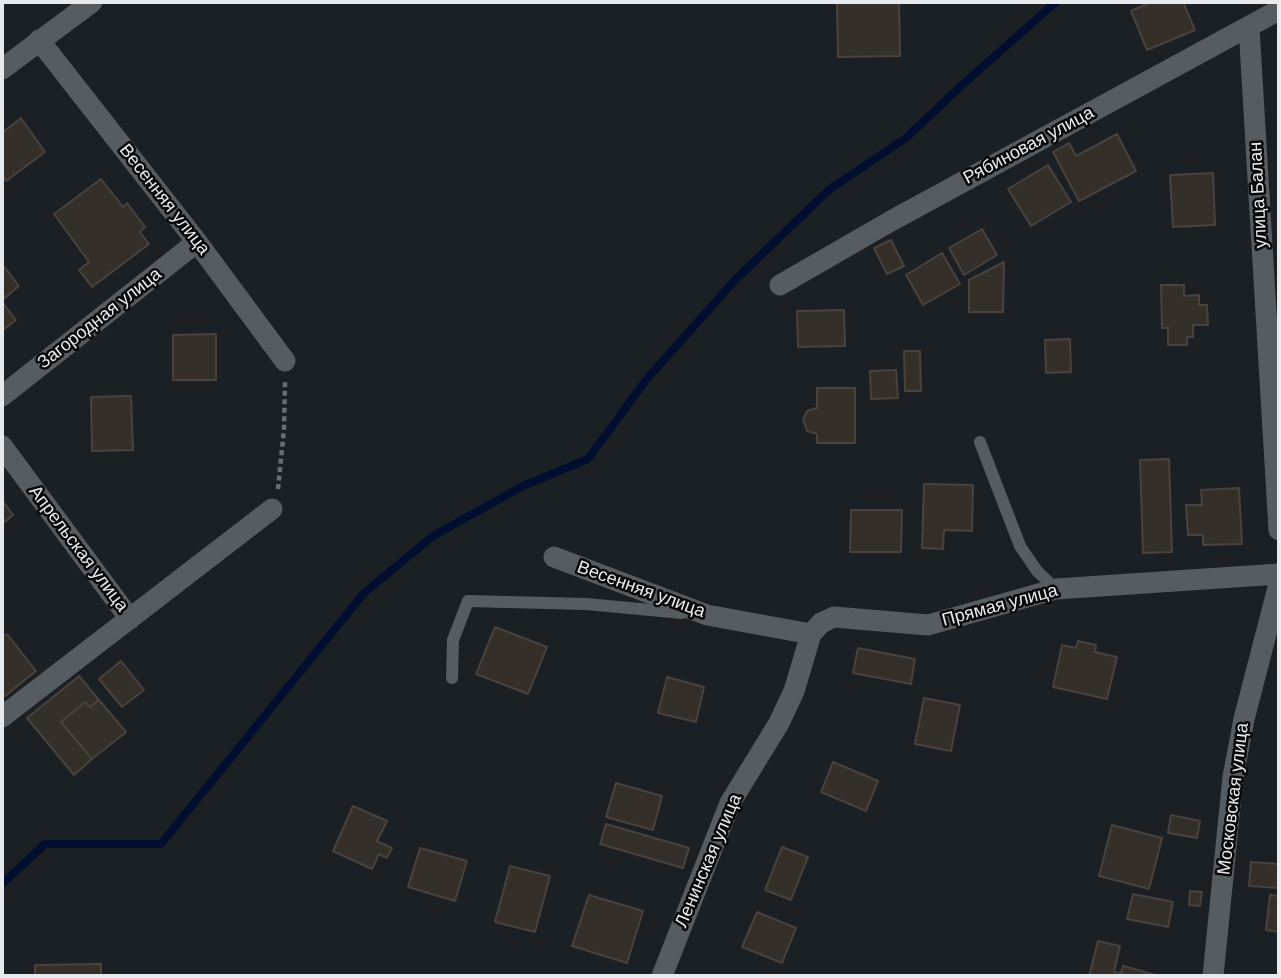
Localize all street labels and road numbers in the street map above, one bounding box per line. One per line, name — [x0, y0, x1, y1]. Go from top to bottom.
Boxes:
street label: Рябиновая улица — [960, 102, 1098, 190]
street label: Весенняя улица — [114, 140, 214, 260]
street label: улица Балан — [1245, 141, 1273, 249]
street label: Загородная улица — [34, 264, 166, 374]
street label: Апрельская улица — [24, 482, 132, 616]
street label: Весенняя улица — [574, 557, 708, 623]
street label: Прямая улица — [940, 580, 1060, 632]
street label: Московская улица — [1214, 722, 1254, 876]
street label: Ленинская улица — [671, 791, 747, 931]

